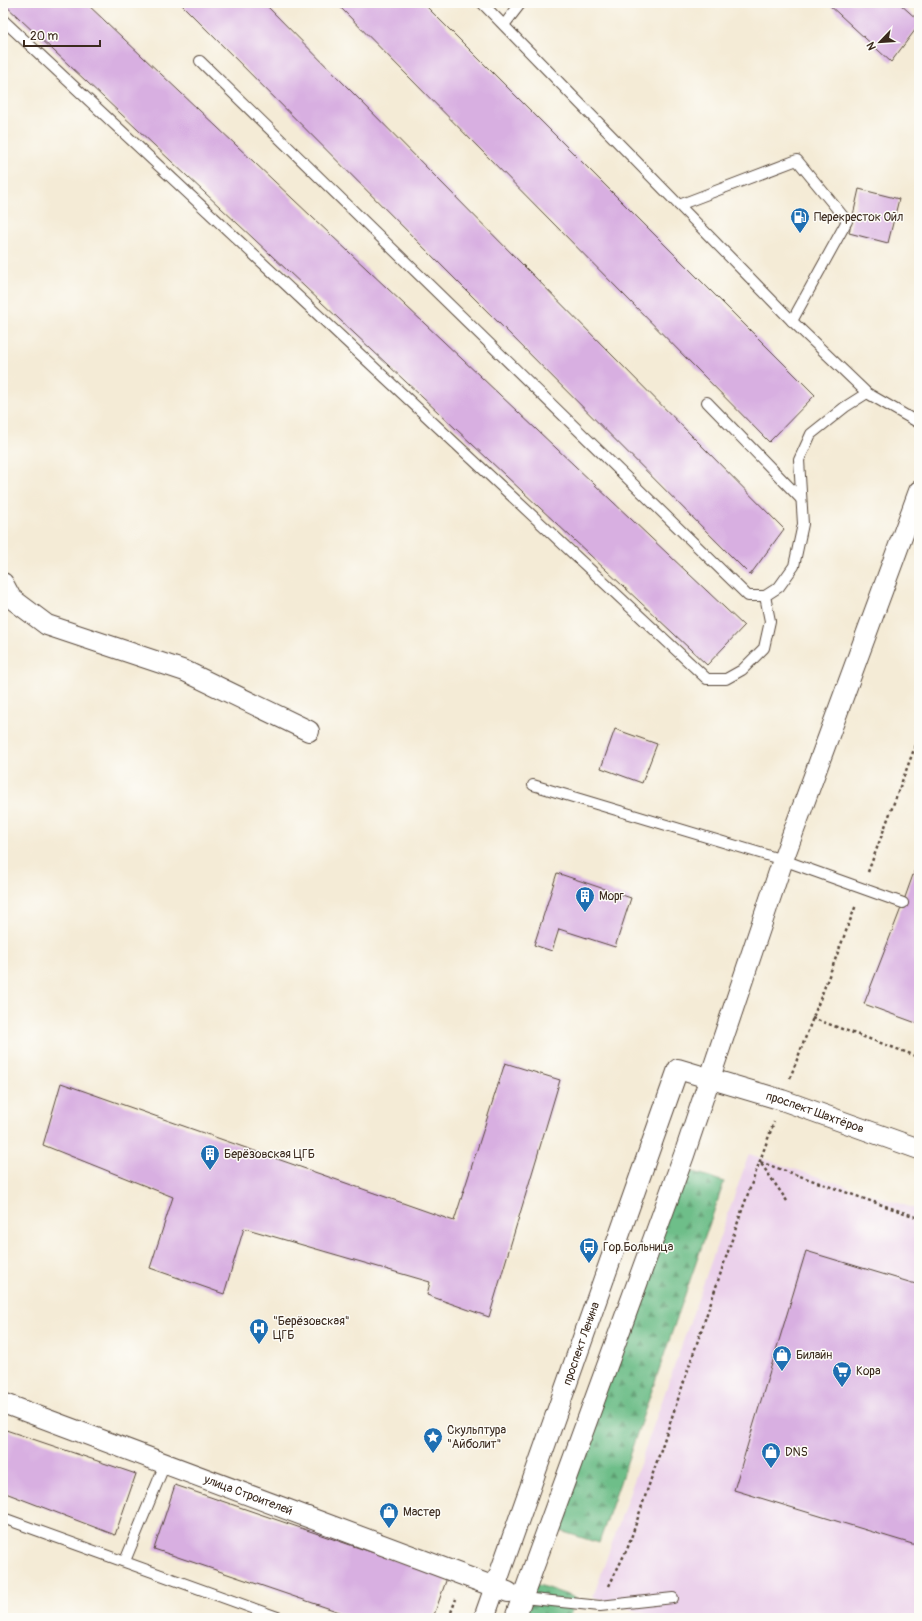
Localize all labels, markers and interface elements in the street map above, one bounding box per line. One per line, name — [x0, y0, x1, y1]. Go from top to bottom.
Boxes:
scale bar — [24, 22, 100, 48]
north arrow — [860, 22, 900, 62]
text: 20 m — [30, 29, 59, 44]
text: N — [864, 39, 879, 52]
fuel station icon: Перекресток Ойл — [789, 206, 811, 234]
place label: Перекресток Ойл — [814, 210, 903, 225]
building icon: Морг — [574, 885, 596, 913]
place label: Морг — [599, 889, 624, 904]
street label: проспект Шахтёров — [764, 1088, 866, 1136]
building icon: Берёзовская ЦГБ — [199, 1143, 221, 1171]
place label: Берёзовская ЦГБ — [224, 1147, 315, 1162]
bus stop icon: Гор.Больница — [578, 1236, 600, 1264]
place label: Гор.Больница — [603, 1240, 674, 1255]
street label: проспект Ленина — [559, 1300, 603, 1387]
place label: "Берёзовская" ЦГБ — [273, 1314, 350, 1343]
hospital icon: "Берёзовская" ЦГБ — [248, 1317, 270, 1345]
shop icon: Билайн — [771, 1344, 793, 1372]
place label: Билайн — [796, 1348, 832, 1363]
supermarket icon: Кора — [831, 1360, 853, 1388]
place label: Кора — [856, 1364, 881, 1379]
place label: Скульптура "Айболит" — [447, 1423, 506, 1452]
place icon: Скульптура "Айболит" — [422, 1426, 444, 1454]
shop icon: DNS — [760, 1441, 782, 1469]
place label: DNS — [785, 1445, 808, 1460]
street label: улица Строителей — [201, 1471, 295, 1518]
shop icon: Мастер — [378, 1501, 400, 1529]
place label: Мастер — [403, 1505, 441, 1520]

